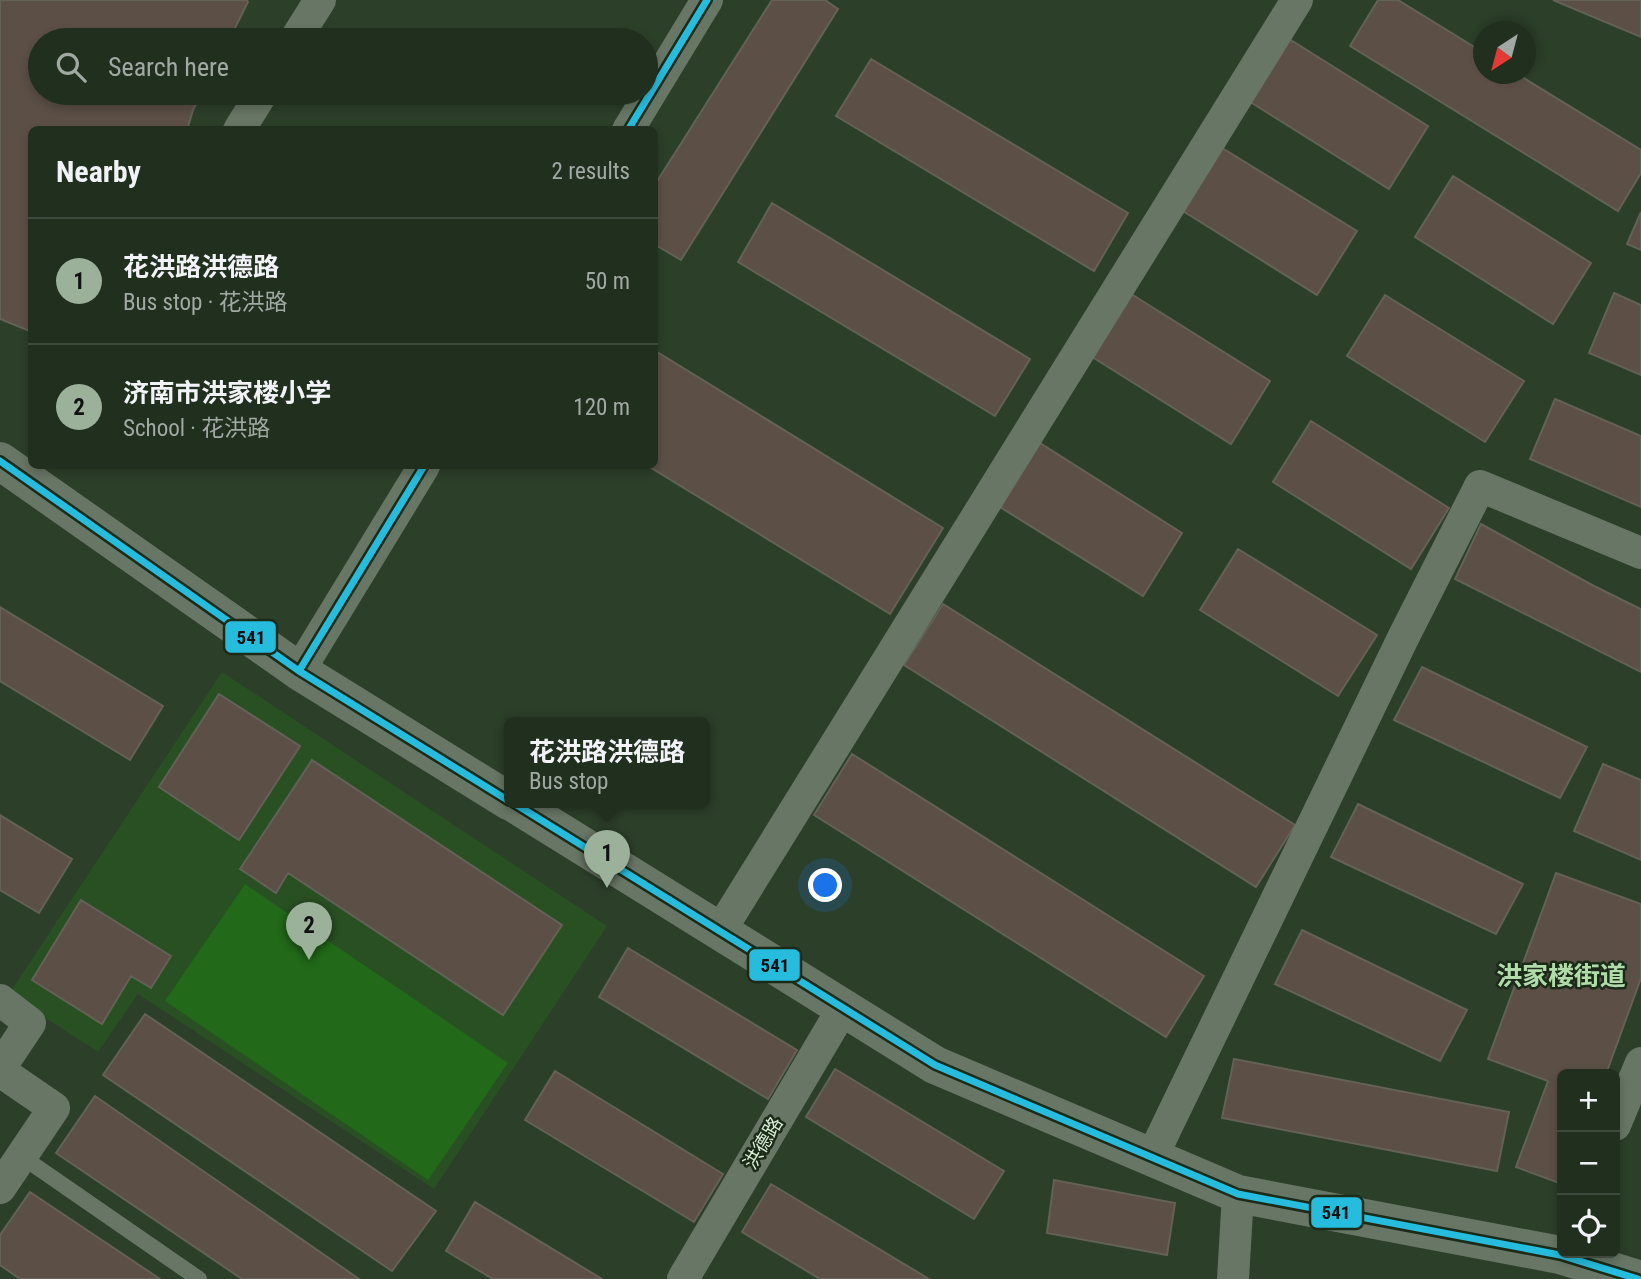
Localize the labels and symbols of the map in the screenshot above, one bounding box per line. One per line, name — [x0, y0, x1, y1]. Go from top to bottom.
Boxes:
north arrow — [1473, 21, 1536, 84]
line badge: 541 — [224, 620, 277, 654]
text: 541 — [237, 626, 265, 649]
pin: 1 — [584, 830, 630, 888]
your location — [808, 868, 842, 902]
pin: 2 — [286, 902, 332, 960]
line badge: 541 — [748, 948, 801, 982]
text: 541 — [761, 954, 789, 977]
district label: 洪家楼街道 — [1496, 961, 1626, 991]
street label: 洪德路 — [738, 1113, 788, 1173]
line badge: 541 — [1310, 1196, 1363, 1229]
text: 541 — [1322, 1201, 1350, 1224]

